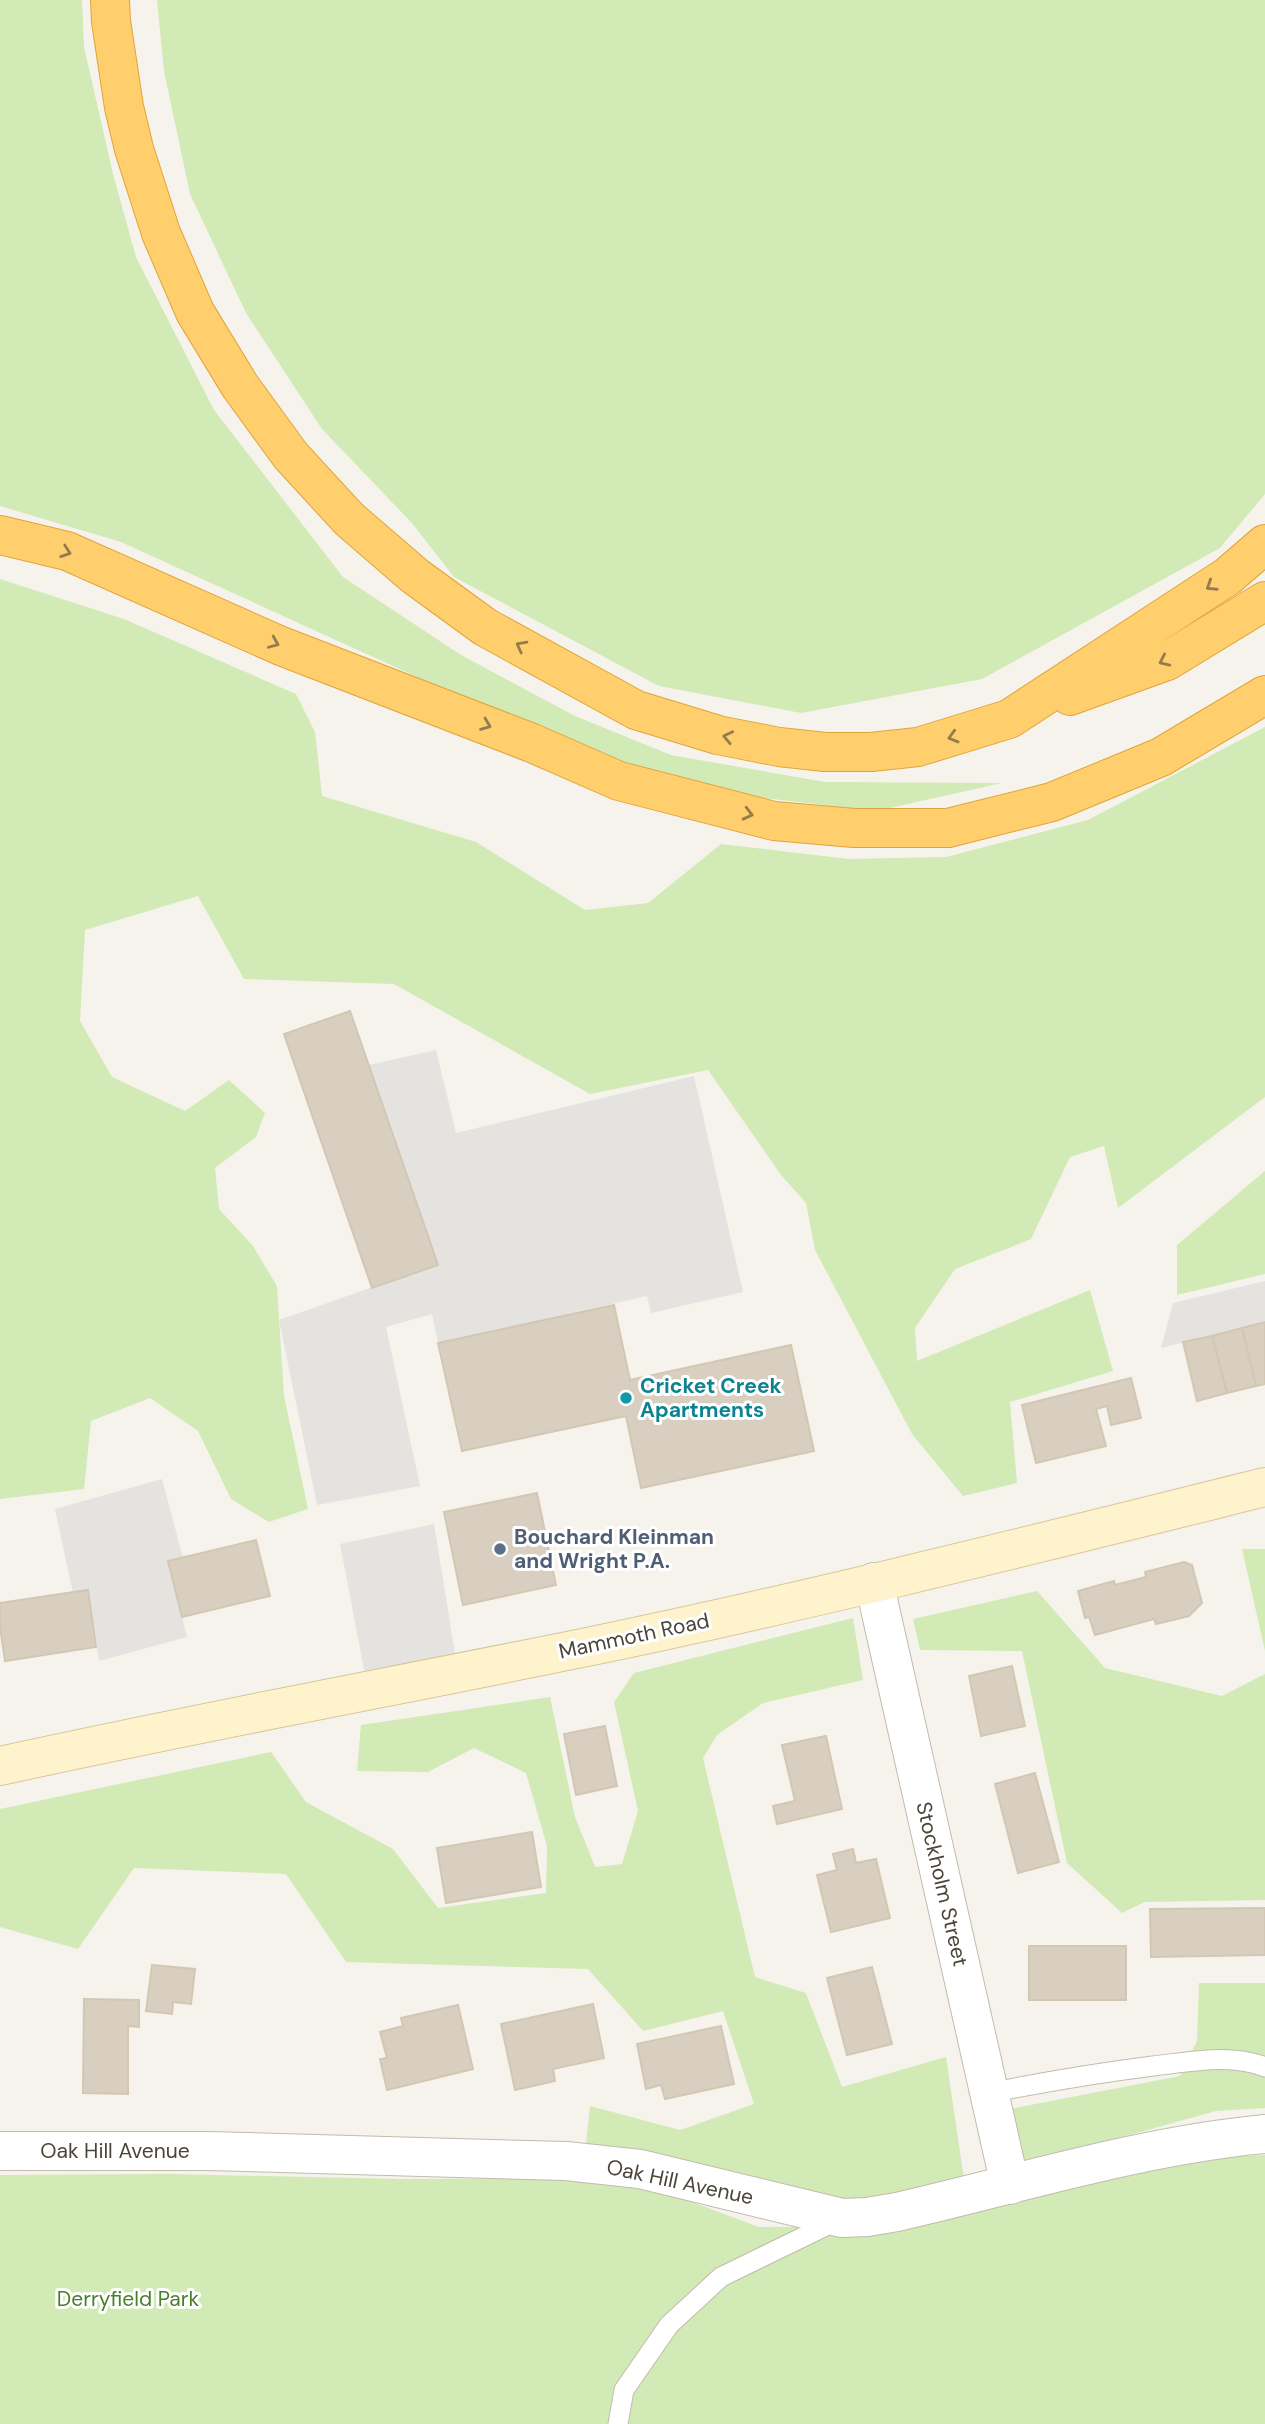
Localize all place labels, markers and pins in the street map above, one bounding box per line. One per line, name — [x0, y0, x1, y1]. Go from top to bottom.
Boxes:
place label: Cricket Creek Apartments — [640, 1372, 782, 1424]
marker: Cricket Creek Apartments — [618, 1390, 634, 1406]
place label: Bouchard Kleinman and Wright P.A. — [514, 1523, 714, 1575]
marker: Bouchard Kleinman and Wright P.A. — [492, 1541, 508, 1557]

